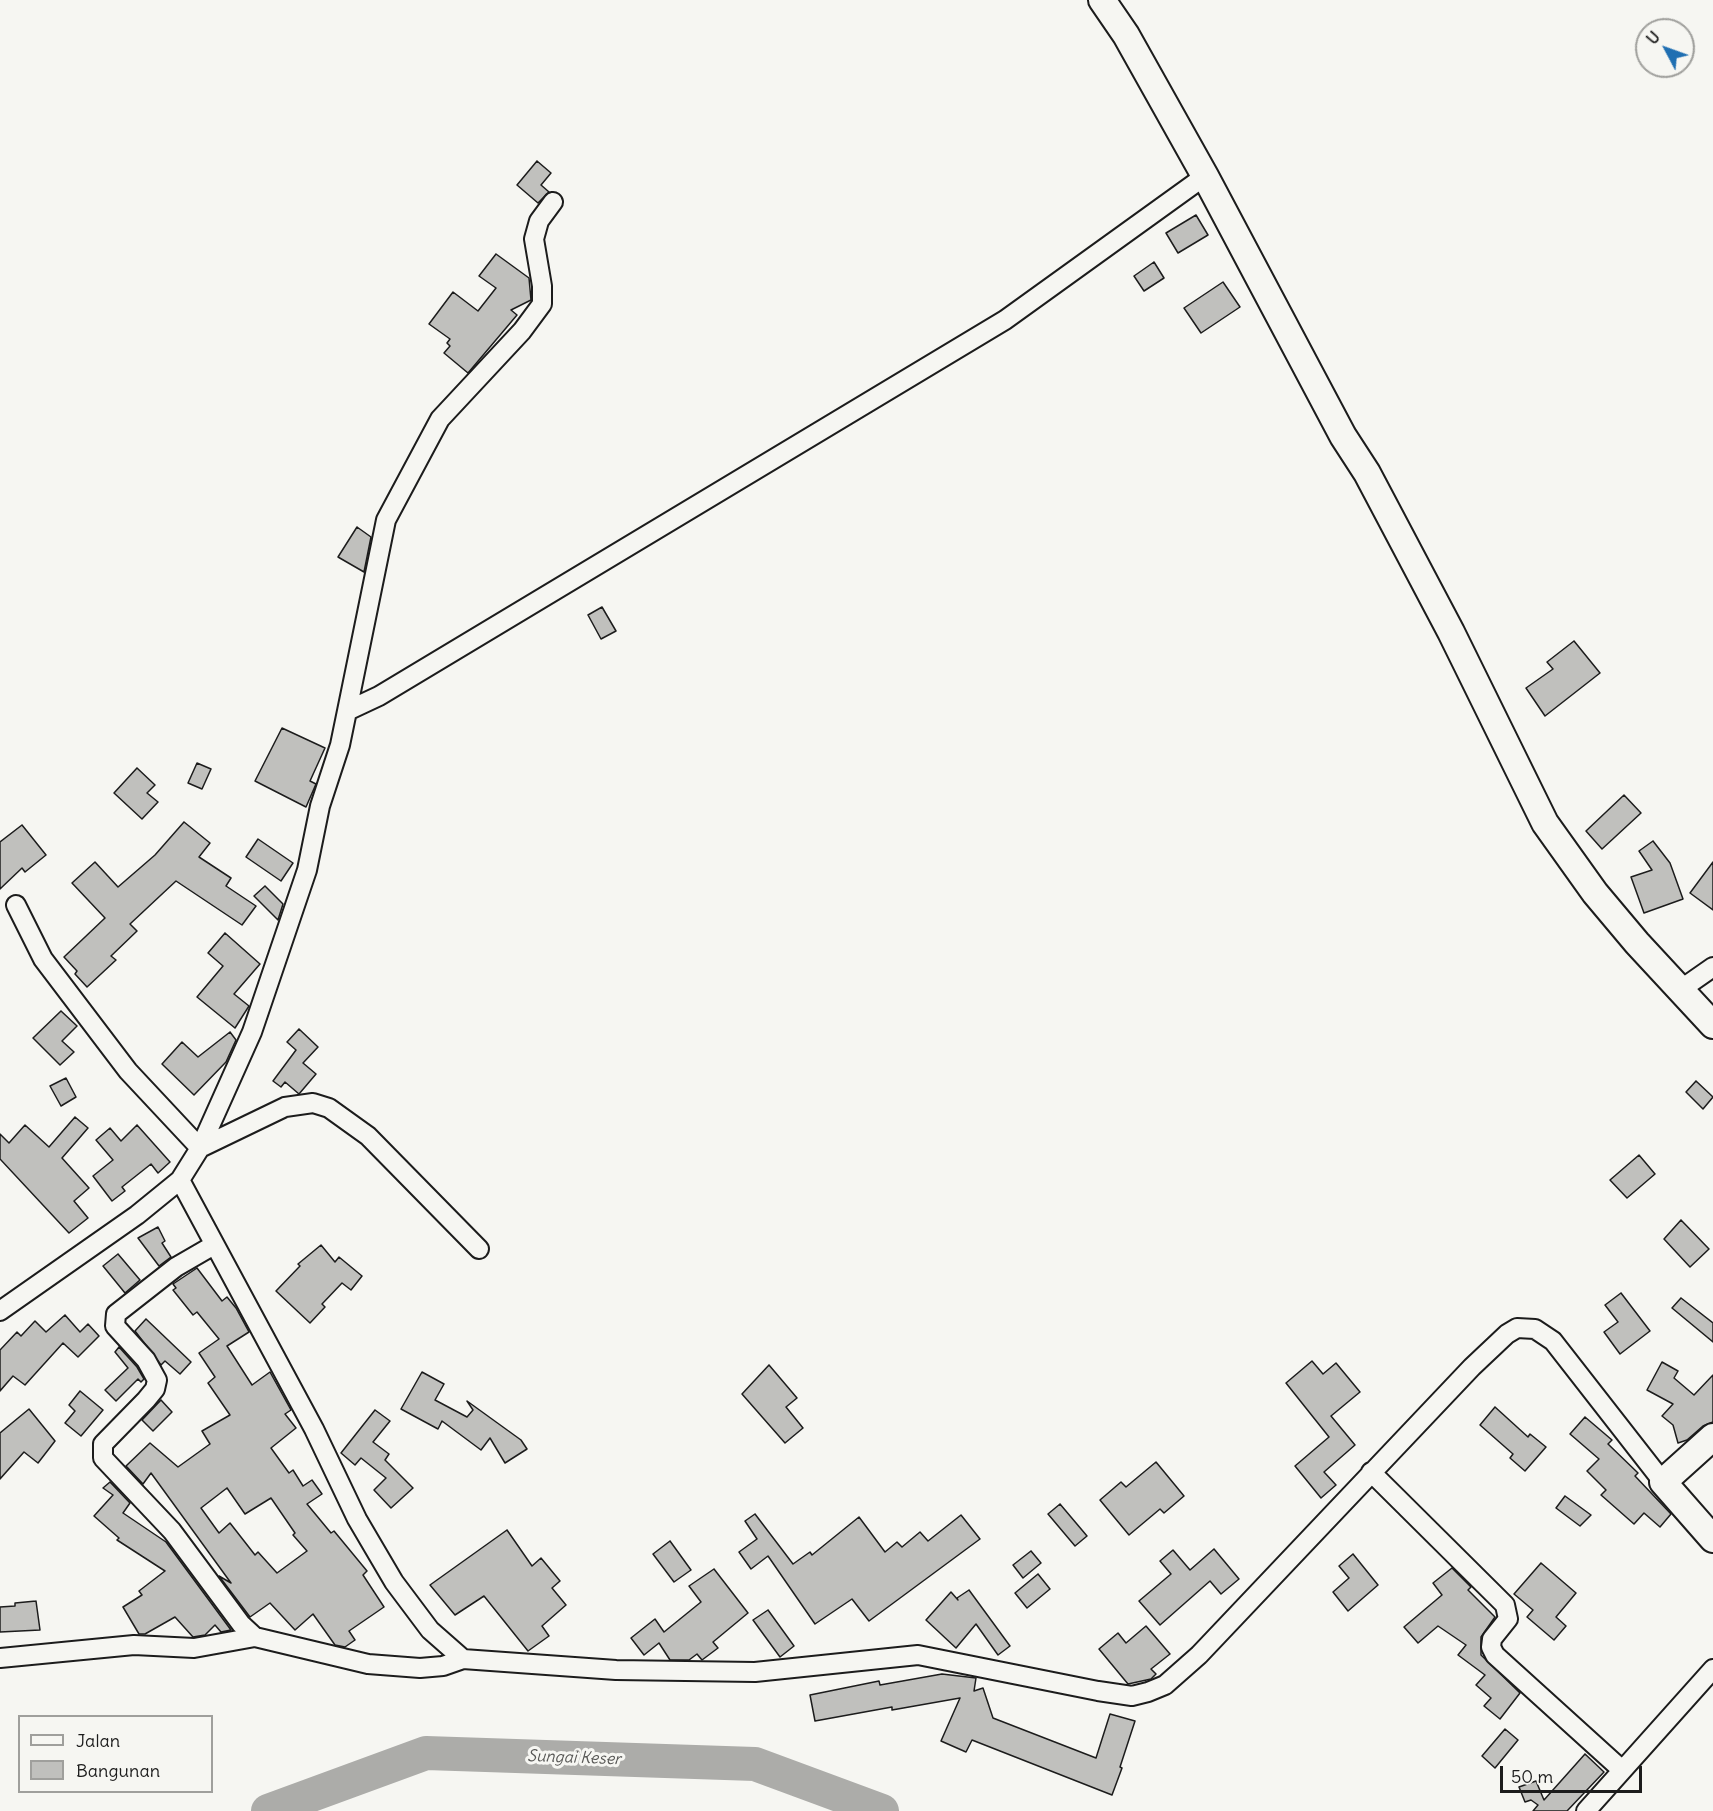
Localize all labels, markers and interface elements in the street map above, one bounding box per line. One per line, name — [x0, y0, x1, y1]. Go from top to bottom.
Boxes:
north arrow — [1635, 18, 1695, 78]
text: U — [1642, 27, 1664, 48]
legend — [18, 1715, 213, 1793]
text: Jalan — [76, 1729, 120, 1752]
water label: Sungai Keser — [527, 1747, 621, 1769]
scale bar — [1503, 1754, 1646, 1792]
text: Bangunan — [76, 1759, 160, 1782]
text: 50 m — [1511, 1765, 1553, 1788]

